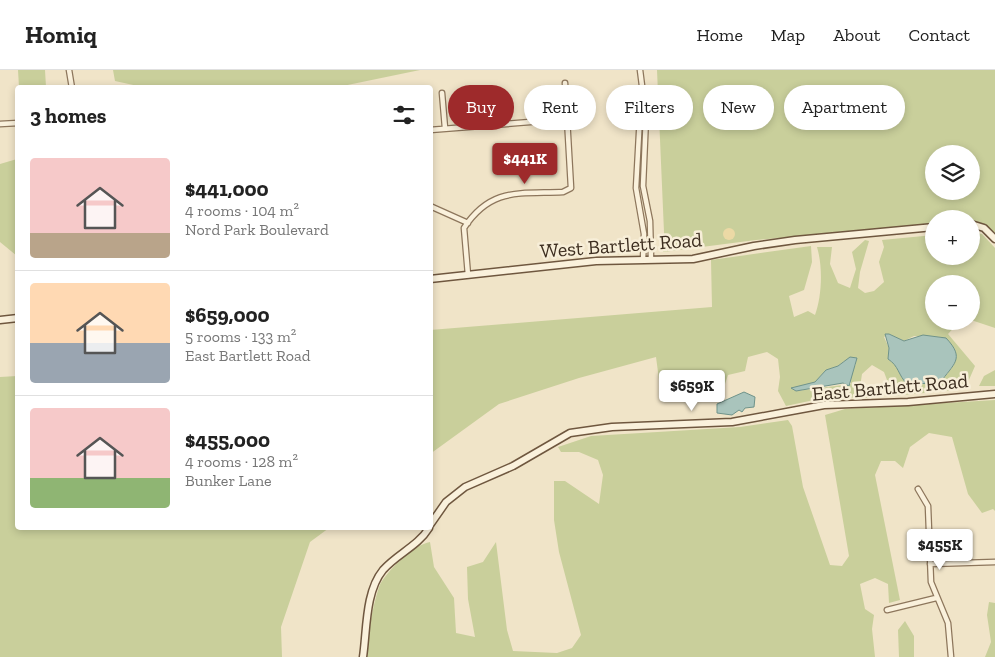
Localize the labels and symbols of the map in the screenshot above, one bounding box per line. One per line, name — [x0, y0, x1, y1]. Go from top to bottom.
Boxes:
pin: $441K — [490, 142, 560, 185]
street label: West Bartlett Road — [539, 227, 703, 263]
street label: East Bartlett Road — [811, 368, 969, 406]
pin: $659K — [657, 370, 727, 412]
pin: $455K — [905, 528, 975, 571]

